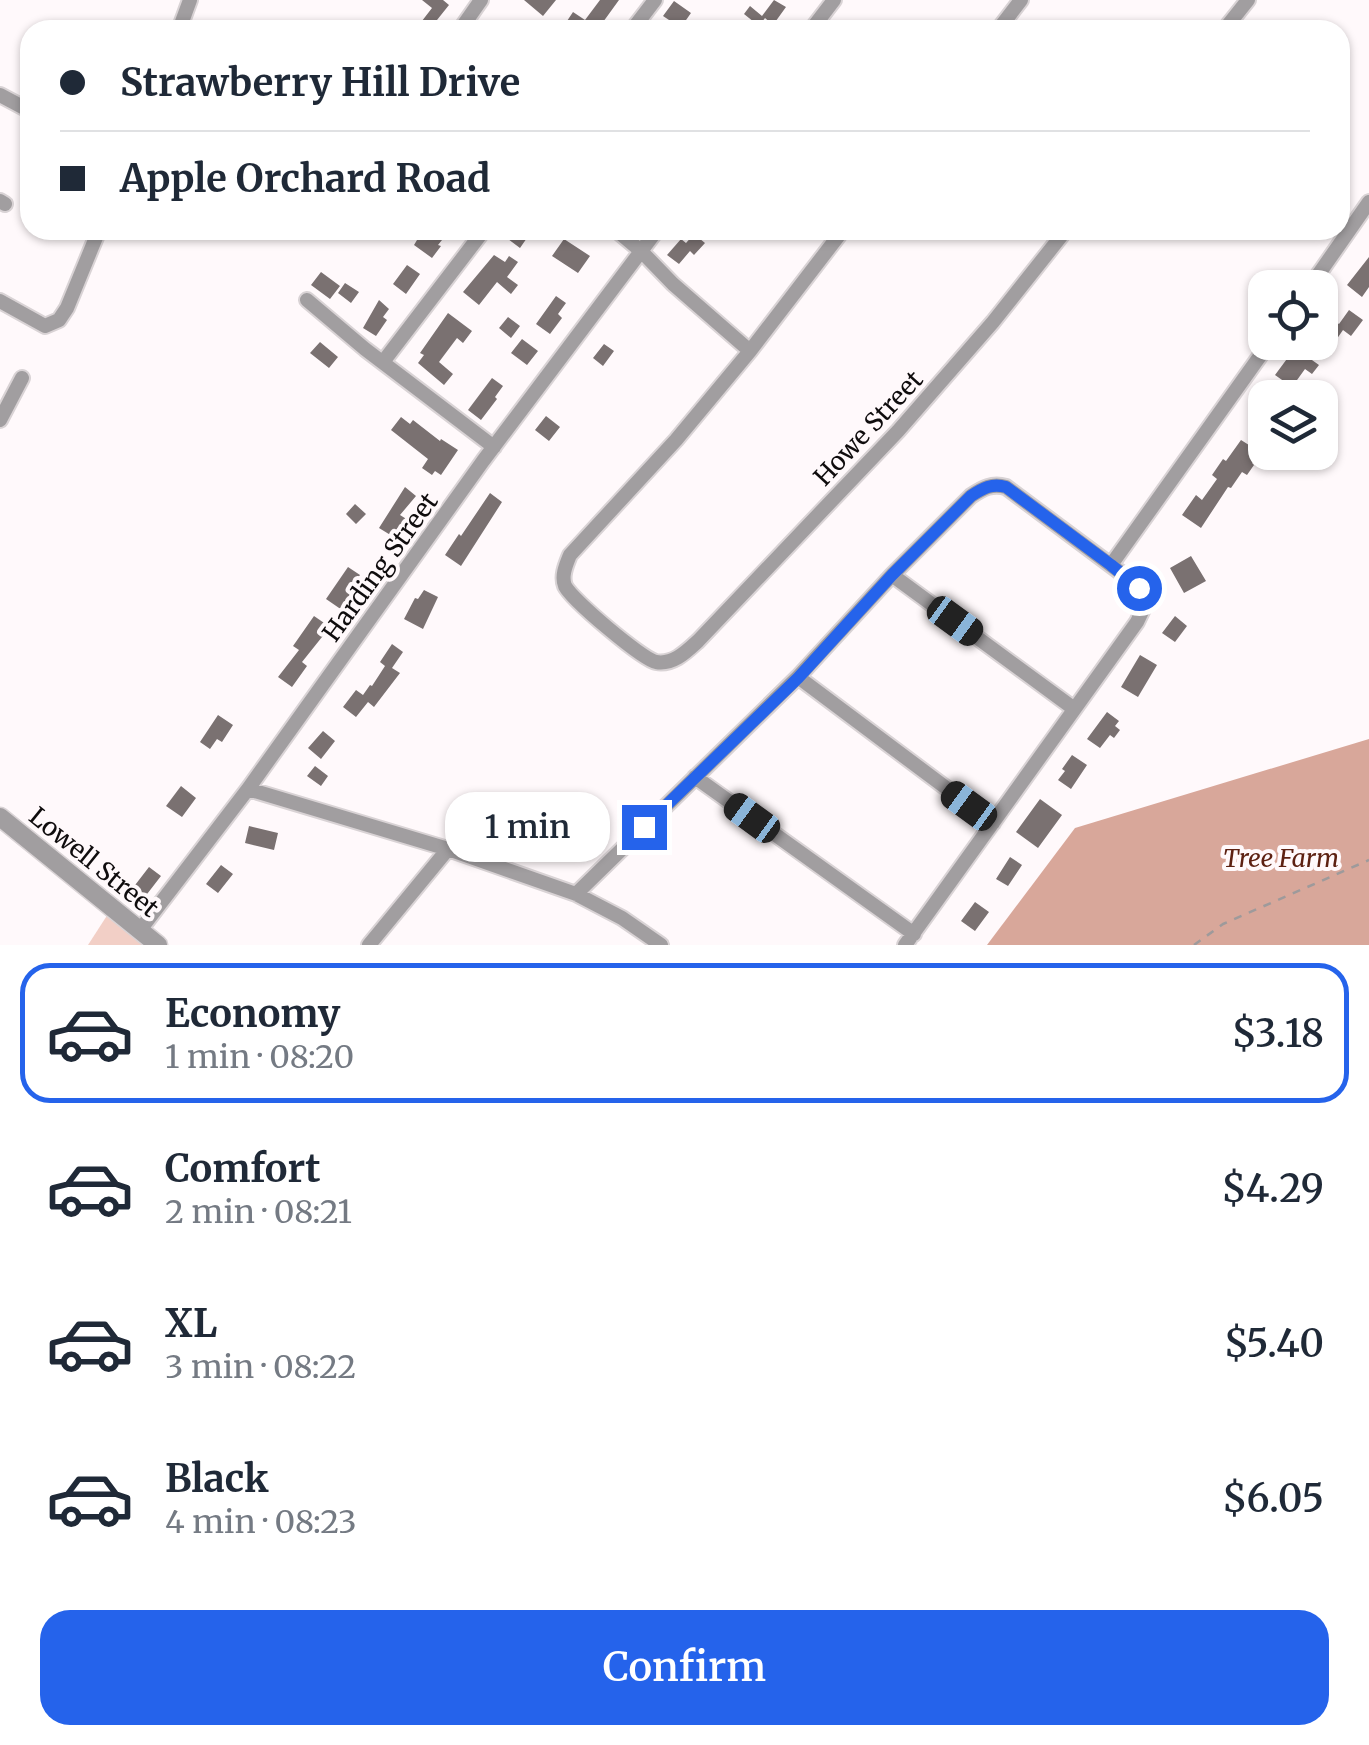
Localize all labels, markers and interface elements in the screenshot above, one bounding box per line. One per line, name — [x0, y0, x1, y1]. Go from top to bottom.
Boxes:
text: Strawberry Hill Drive — [120, 59, 520, 106]
text: Apple Orchard Road — [120, 155, 490, 202]
map controls — [1248, 270, 1338, 470]
button: locate — [1248, 270, 1338, 360]
street label: Howe Street — [807, 364, 930, 492]
button: layers — [1248, 380, 1338, 470]
street label: Harding Street — [315, 486, 445, 648]
route start — [1117, 566, 1162, 611]
car — [922, 591, 988, 651]
car — [936, 776, 1002, 836]
car — [719, 788, 785, 848]
callout: 1 min — [444, 792, 609, 862]
street label: Lowell Street — [23, 800, 165, 924]
route end — [622, 805, 667, 850]
text: 1 min — [484, 807, 571, 847]
park label: Tree Farm — [1223, 842, 1339, 874]
icon: car — [45, 988, 135, 1078]
text: Economy — [165, 990, 340, 1037]
text: $3.18 — [1231, 1010, 1324, 1057]
text: 1 min · 08:20 — [165, 1037, 354, 1077]
icon: car — [45, 1143, 135, 1233]
text: Comfort — [165, 1145, 321, 1192]
text: $4.29 — [1221, 1165, 1324, 1212]
text: 2 min · 08:21 — [165, 1192, 352, 1232]
icon: car — [45, 1298, 135, 1388]
text: XL — [165, 1300, 217, 1347]
text: $5.40 — [1224, 1320, 1324, 1367]
text: 3 min · 08:22 — [165, 1347, 356, 1387]
icon: car — [45, 1453, 135, 1543]
text: Black — [165, 1455, 269, 1502]
text: $6.05 — [1222, 1475, 1324, 1522]
text: 4 min · 08:23 — [165, 1502, 357, 1542]
button: Confirm — [40, 1610, 1329, 1725]

